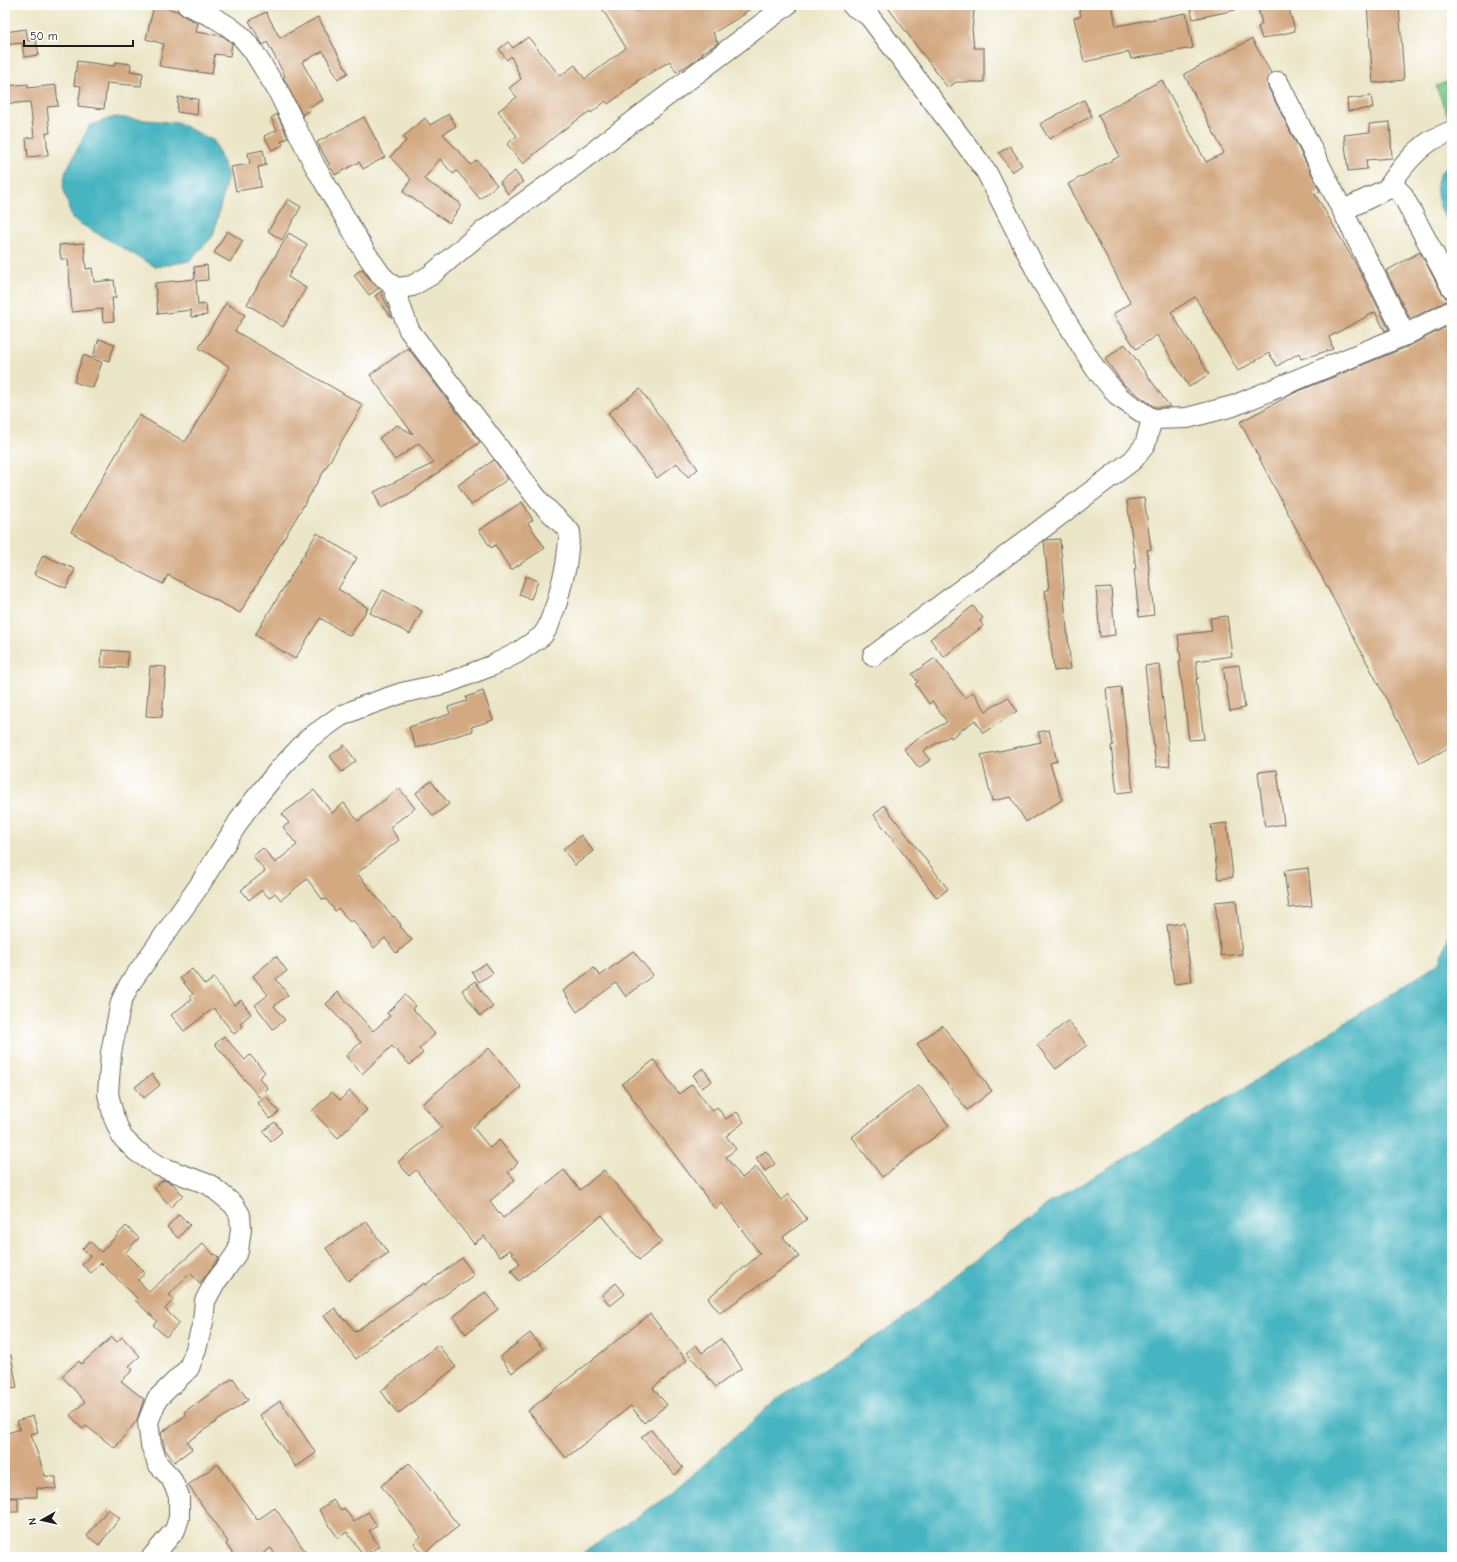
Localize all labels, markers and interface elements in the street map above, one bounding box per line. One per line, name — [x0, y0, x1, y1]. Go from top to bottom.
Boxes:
scale bar — [24, 22, 133, 48]
text: 50 m — [30, 29, 58, 43]
north arrow — [22, 1500, 62, 1540]
text: N — [26, 1517, 40, 1526]

